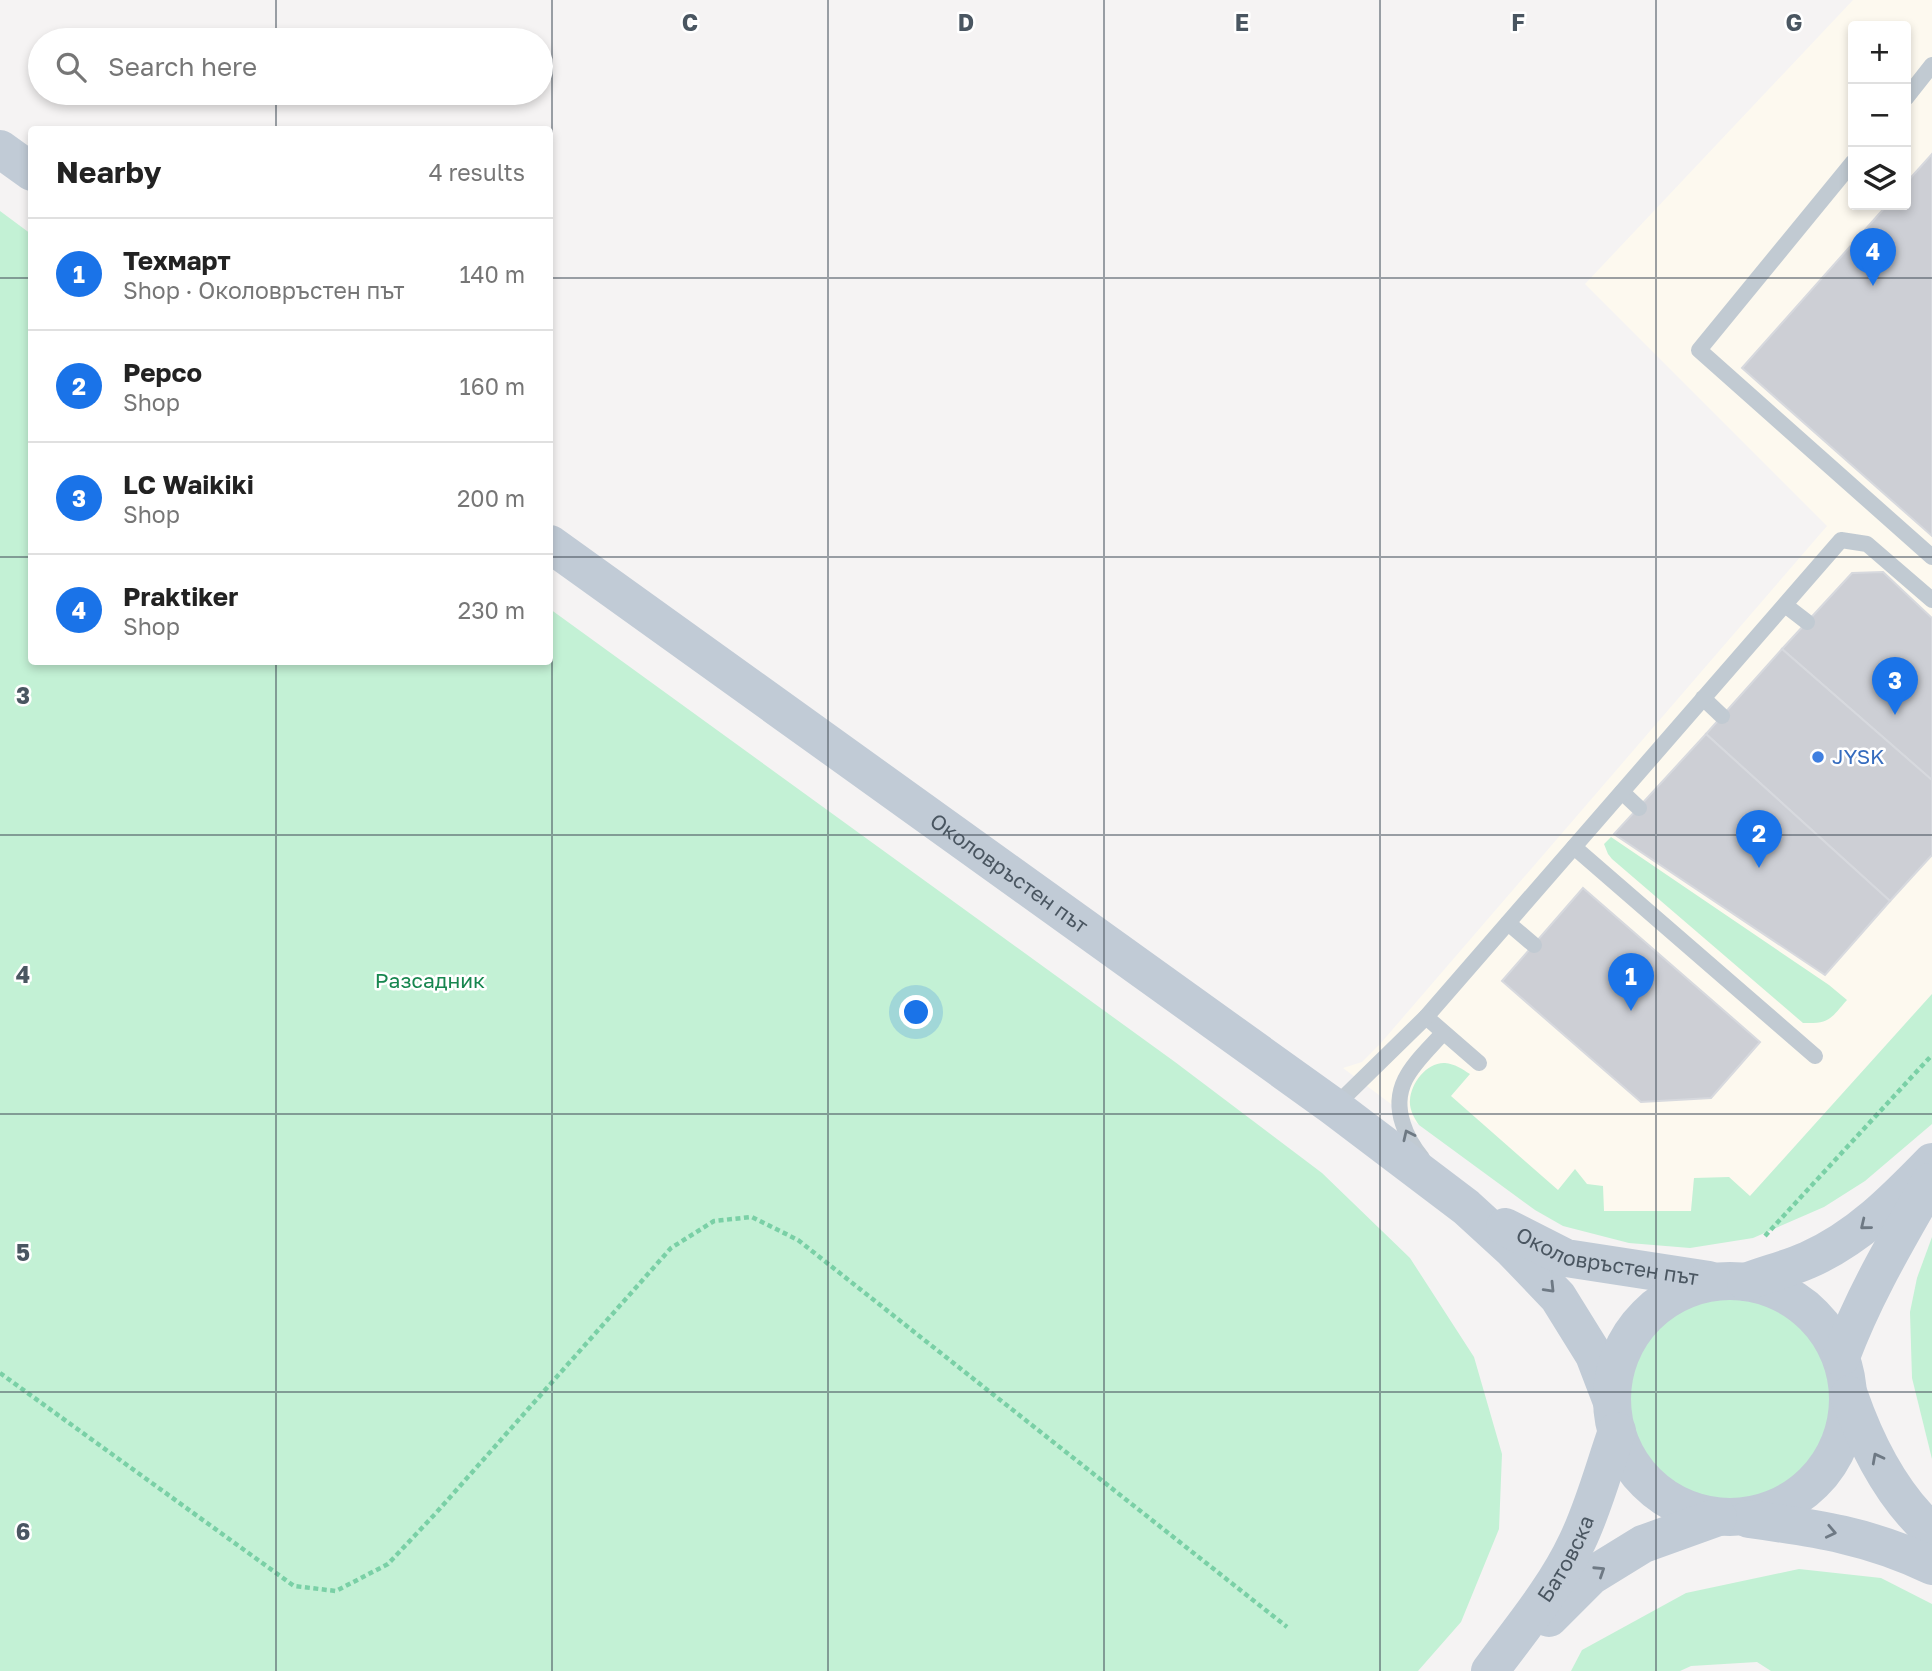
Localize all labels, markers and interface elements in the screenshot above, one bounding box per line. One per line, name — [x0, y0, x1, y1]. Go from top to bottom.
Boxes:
text: C — [682, 8, 698, 36]
text: D — [958, 8, 974, 36]
text: E — [1235, 8, 1249, 36]
text: F — [1511, 8, 1525, 36]
text: G — [1786, 8, 1802, 36]
map controls — [1848, 21, 1911, 210]
button: + — [1848, 21, 1911, 84]
search box — [28, 28, 553, 105]
icon: search — [52, 48, 90, 86]
text: Search here — [108, 51, 257, 82]
button: − — [1848, 84, 1911, 147]
button: layers — [1848, 147, 1911, 210]
text: Nearby — [56, 154, 161, 190]
text: 4 results — [429, 158, 525, 186]
pin: 4 — [1850, 228, 1896, 286]
text: Техмарт — [123, 245, 231, 276]
text: 1 — [73, 260, 85, 288]
text: 140 m — [459, 260, 525, 288]
text: Shop · Околовръстен път — [123, 276, 404, 304]
text: Pepco — [123, 357, 202, 388]
text: 2 — [72, 372, 86, 400]
text: 160 m — [460, 372, 525, 400]
text: Shop — [123, 388, 180, 416]
text: LC Waikiki — [123, 469, 254, 500]
text: 3 — [72, 484, 86, 512]
text: 200 m — [457, 484, 525, 512]
text: Shop — [123, 500, 180, 528]
text: Praktiker — [123, 581, 238, 612]
text: 4 — [72, 596, 86, 624]
text: 230 m — [458, 596, 525, 624]
text: Shop — [123, 612, 180, 640]
pin: 3 — [1872, 657, 1918, 715]
text: 3 — [16, 681, 30, 709]
place label: JYSK — [1832, 743, 1885, 769]
marker: JYSK — [1810, 749, 1826, 765]
street label: Околовръстен път — [925, 807, 1094, 938]
pin: 2 — [1736, 810, 1782, 868]
pin: 1 — [1608, 953, 1654, 1011]
text: 4 — [16, 960, 30, 988]
park label: Разсадник — [375, 967, 485, 993]
your location — [899, 995, 933, 1029]
one-way arrow — [1402, 1130, 1416, 1142]
one-way arrow — [1860, 1217, 1873, 1229]
street label: Околовръстен път — [1512, 1221, 1700, 1290]
text: 5 — [16, 1238, 30, 1266]
one-way arrow — [1542, 1280, 1555, 1293]
one-way arrow — [1871, 1453, 1885, 1466]
street label: Батовска — [1531, 1511, 1599, 1607]
text: 6 — [16, 1517, 30, 1545]
one-way arrow — [1825, 1523, 1837, 1538]
one-way arrow — [1592, 1567, 1605, 1579]

